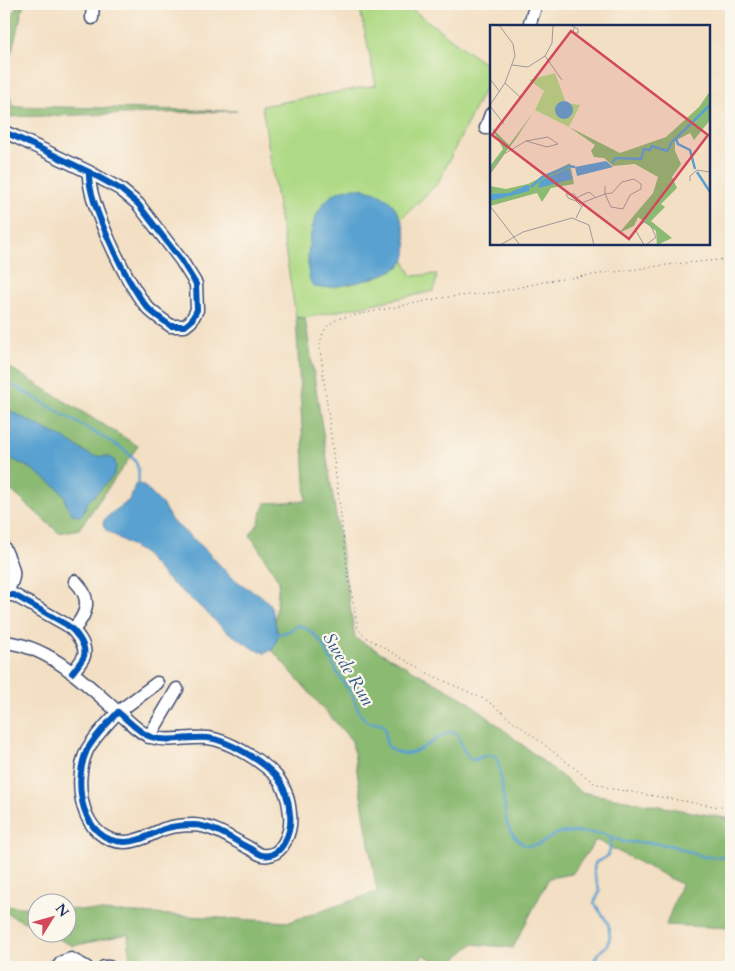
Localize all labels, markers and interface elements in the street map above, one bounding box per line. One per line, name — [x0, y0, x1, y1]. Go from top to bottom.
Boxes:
inset map — [490, 25, 710, 245]
water label: Swede Run — [316, 628, 380, 710]
north arrow — [28, 894, 78, 944]
text: N — [51, 900, 73, 921]

